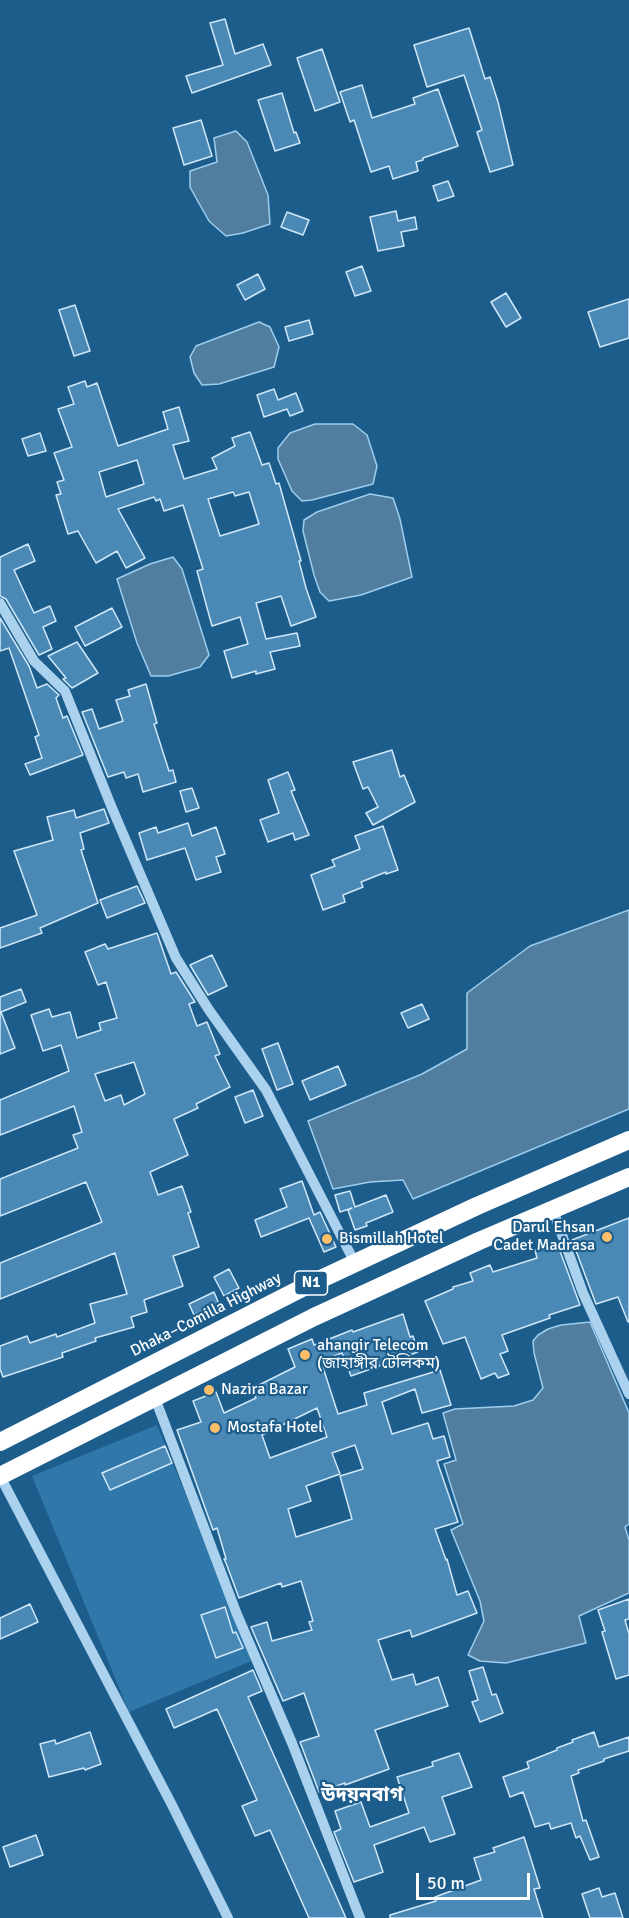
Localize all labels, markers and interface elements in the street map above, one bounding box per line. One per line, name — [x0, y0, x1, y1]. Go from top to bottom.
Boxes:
place label: Darul Ehsan Cadet Madrasa — [493, 1218, 595, 1256]
place label: Bismillah Hotel — [339, 1229, 444, 1249]
marker: Darul Ehsan Cadet Madrasa — [600, 1230, 614, 1244]
marker: Bismillah Hotel — [320, 1232, 334, 1246]
street label: Dhaka–Comilla Highway — [127, 1269, 285, 1361]
road number: N1 — [294, 1271, 328, 1295]
place label: ahangir Telecom (জাহাঙ্গীর টেলিকম) — [317, 1336, 440, 1374]
marker: ahangir Telecom (জাহাঙ্গীর টেলিকম) — [298, 1348, 312, 1362]
place label: Nazira Bazar — [221, 1380, 308, 1400]
marker: Nazira Bazar — [202, 1383, 216, 1397]
place label: Mostafa Hotel — [227, 1418, 323, 1438]
marker: Mostafa Hotel — [208, 1421, 222, 1435]
district label: উদয়নবাগ — [321, 1784, 403, 1808]
scale bar — [419, 1861, 533, 1899]
text: 50 m — [427, 1872, 465, 1894]

